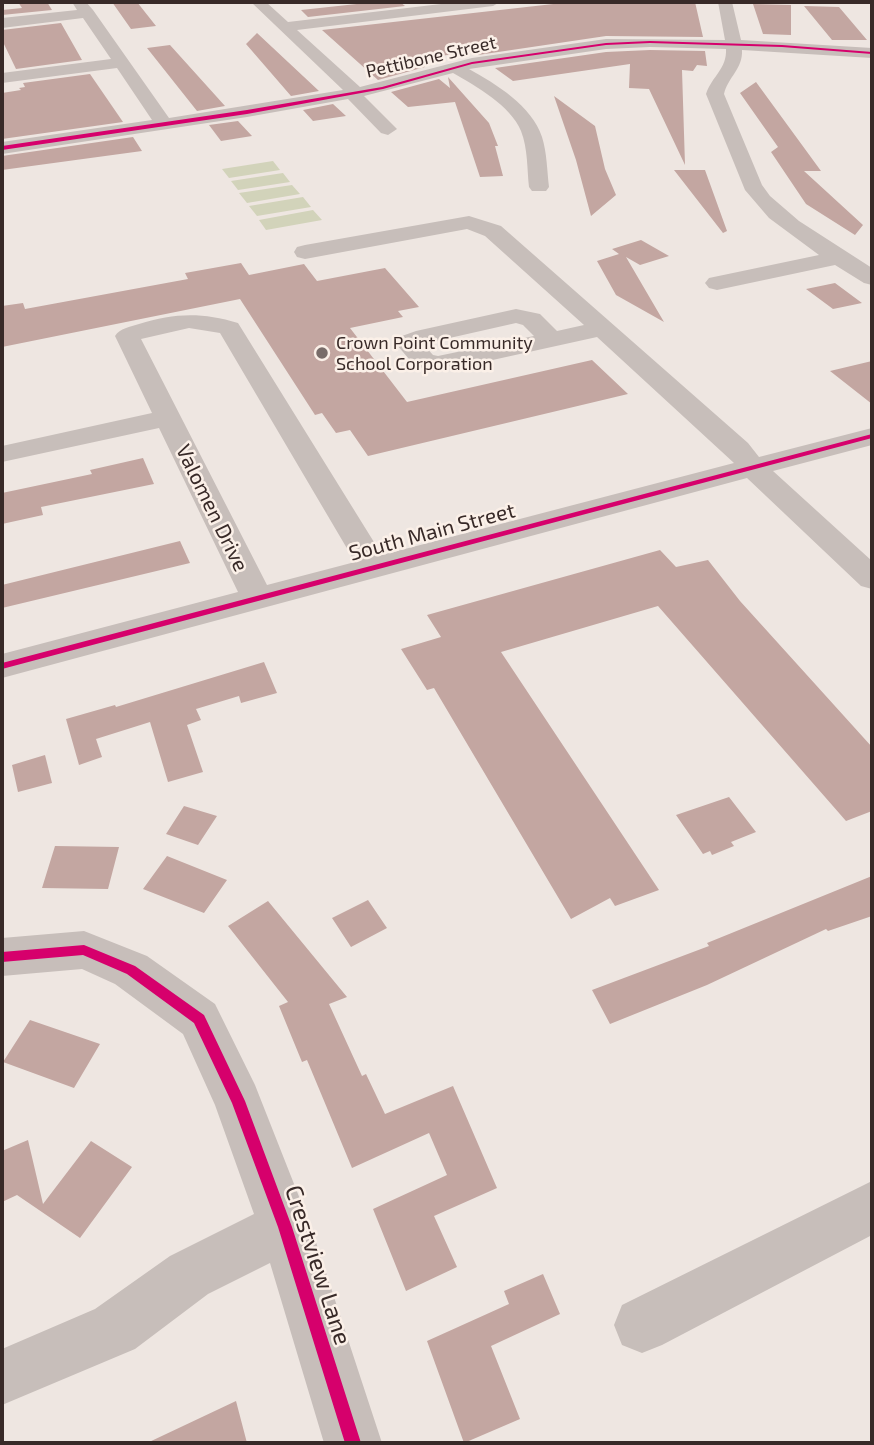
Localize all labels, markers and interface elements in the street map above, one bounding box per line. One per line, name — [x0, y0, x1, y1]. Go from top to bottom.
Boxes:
street label: Pettibone Street — [364, 32, 498, 82]
place label: Crown Point Community School Corporation — [336, 332, 533, 374]
marker: Crown Point Community School Corporation — [314, 345, 330, 361]
street label: Valomen Drive — [170, 440, 254, 576]
street label: South Main Street — [346, 498, 518, 566]
street label: Crestview Lane — [279, 1181, 357, 1349]

